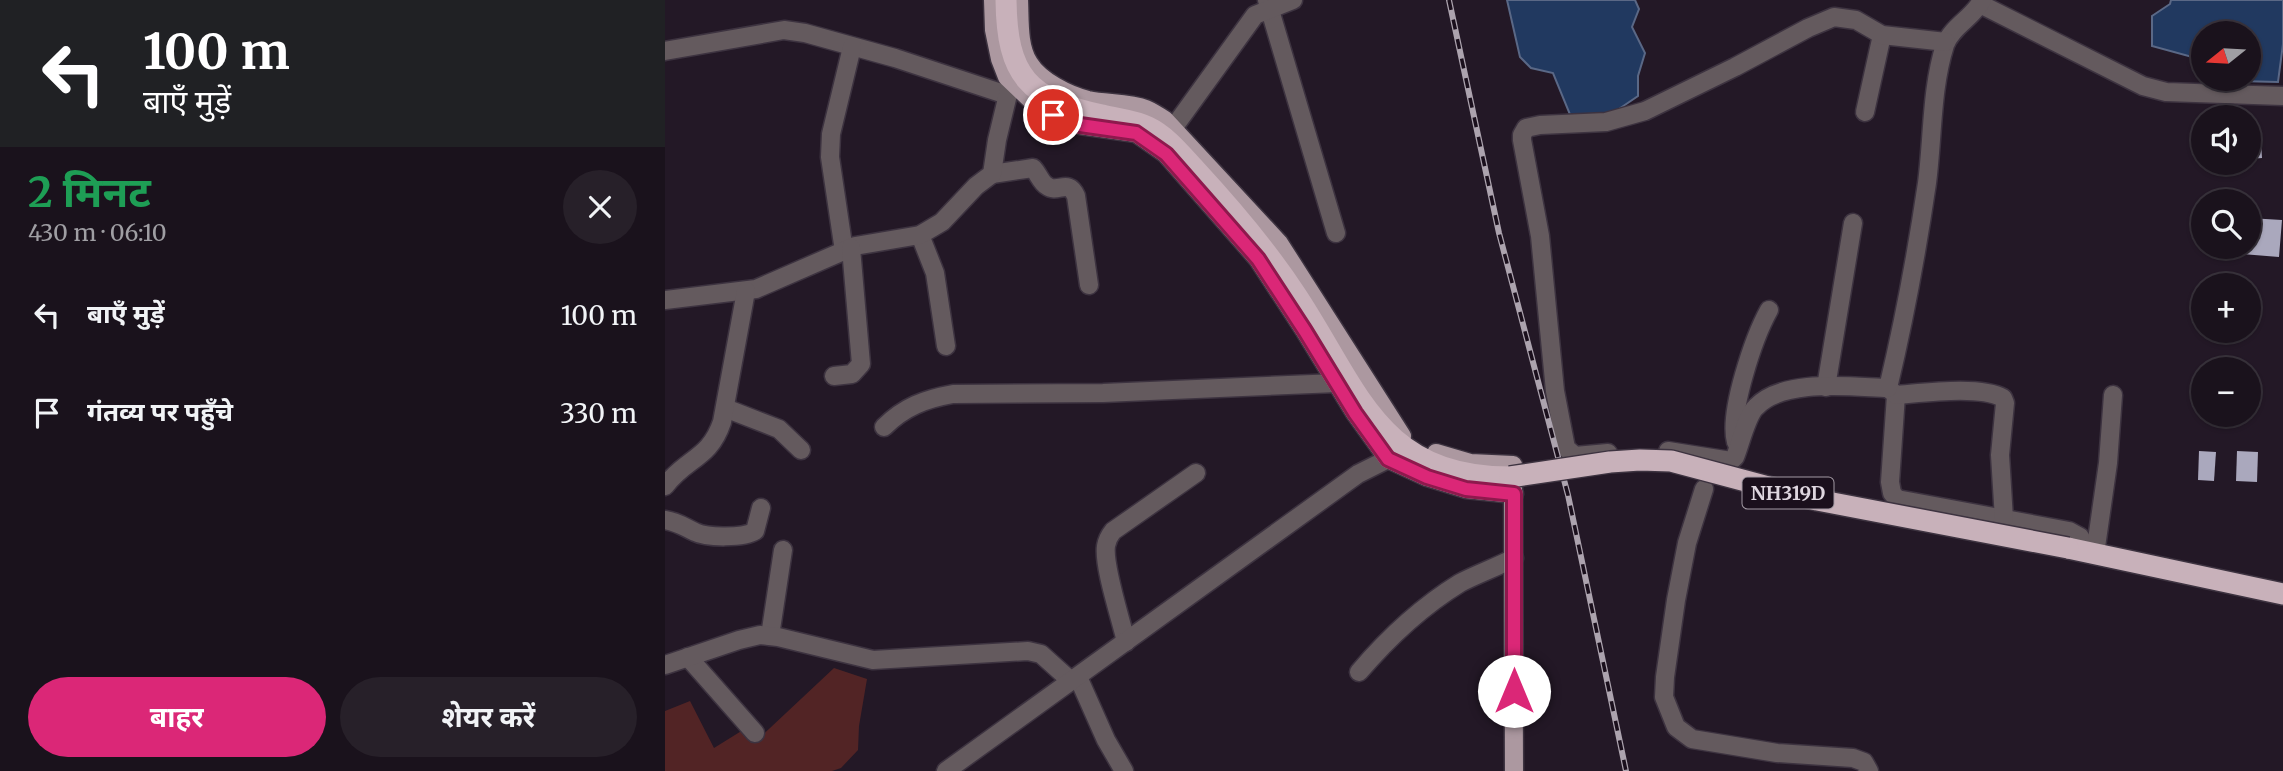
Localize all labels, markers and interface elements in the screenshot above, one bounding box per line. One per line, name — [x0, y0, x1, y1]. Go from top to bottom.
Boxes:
text: 100 m — [143, 21, 290, 82]
north arrow — [2191, 21, 2261, 91]
map controls — [2191, 21, 2261, 427]
icon: left — [28, 28, 119, 119]
text: बाएँ मुड़ें — [143, 82, 231, 122]
pin — [1023, 85, 1083, 145]
icon: arrive — [1034, 96, 1072, 134]
button: sound — [2191, 105, 2261, 175]
text: 2 मिनट — [28, 166, 151, 218]
button: close — [563, 170, 637, 244]
button: search — [2191, 189, 2261, 259]
text: 430 m · 06:10 — [28, 218, 167, 247]
button: + — [2191, 273, 2261, 343]
icon: left — [28, 296, 66, 334]
text: बाएँ मुड़ें — [87, 297, 164, 330]
text: 100 m — [561, 299, 637, 332]
button: − — [2191, 357, 2261, 427]
icon: arrive — [28, 394, 66, 432]
text: गंतव्य पर पहुँचे — [87, 395, 233, 428]
text: 330 m — [560, 397, 637, 430]
road number: NH319D — [1743, 478, 1833, 508]
position arrow — [1477, 654, 1551, 728]
button: बाहर — [28, 677, 326, 757]
button: शेयर करें — [340, 677, 637, 757]

